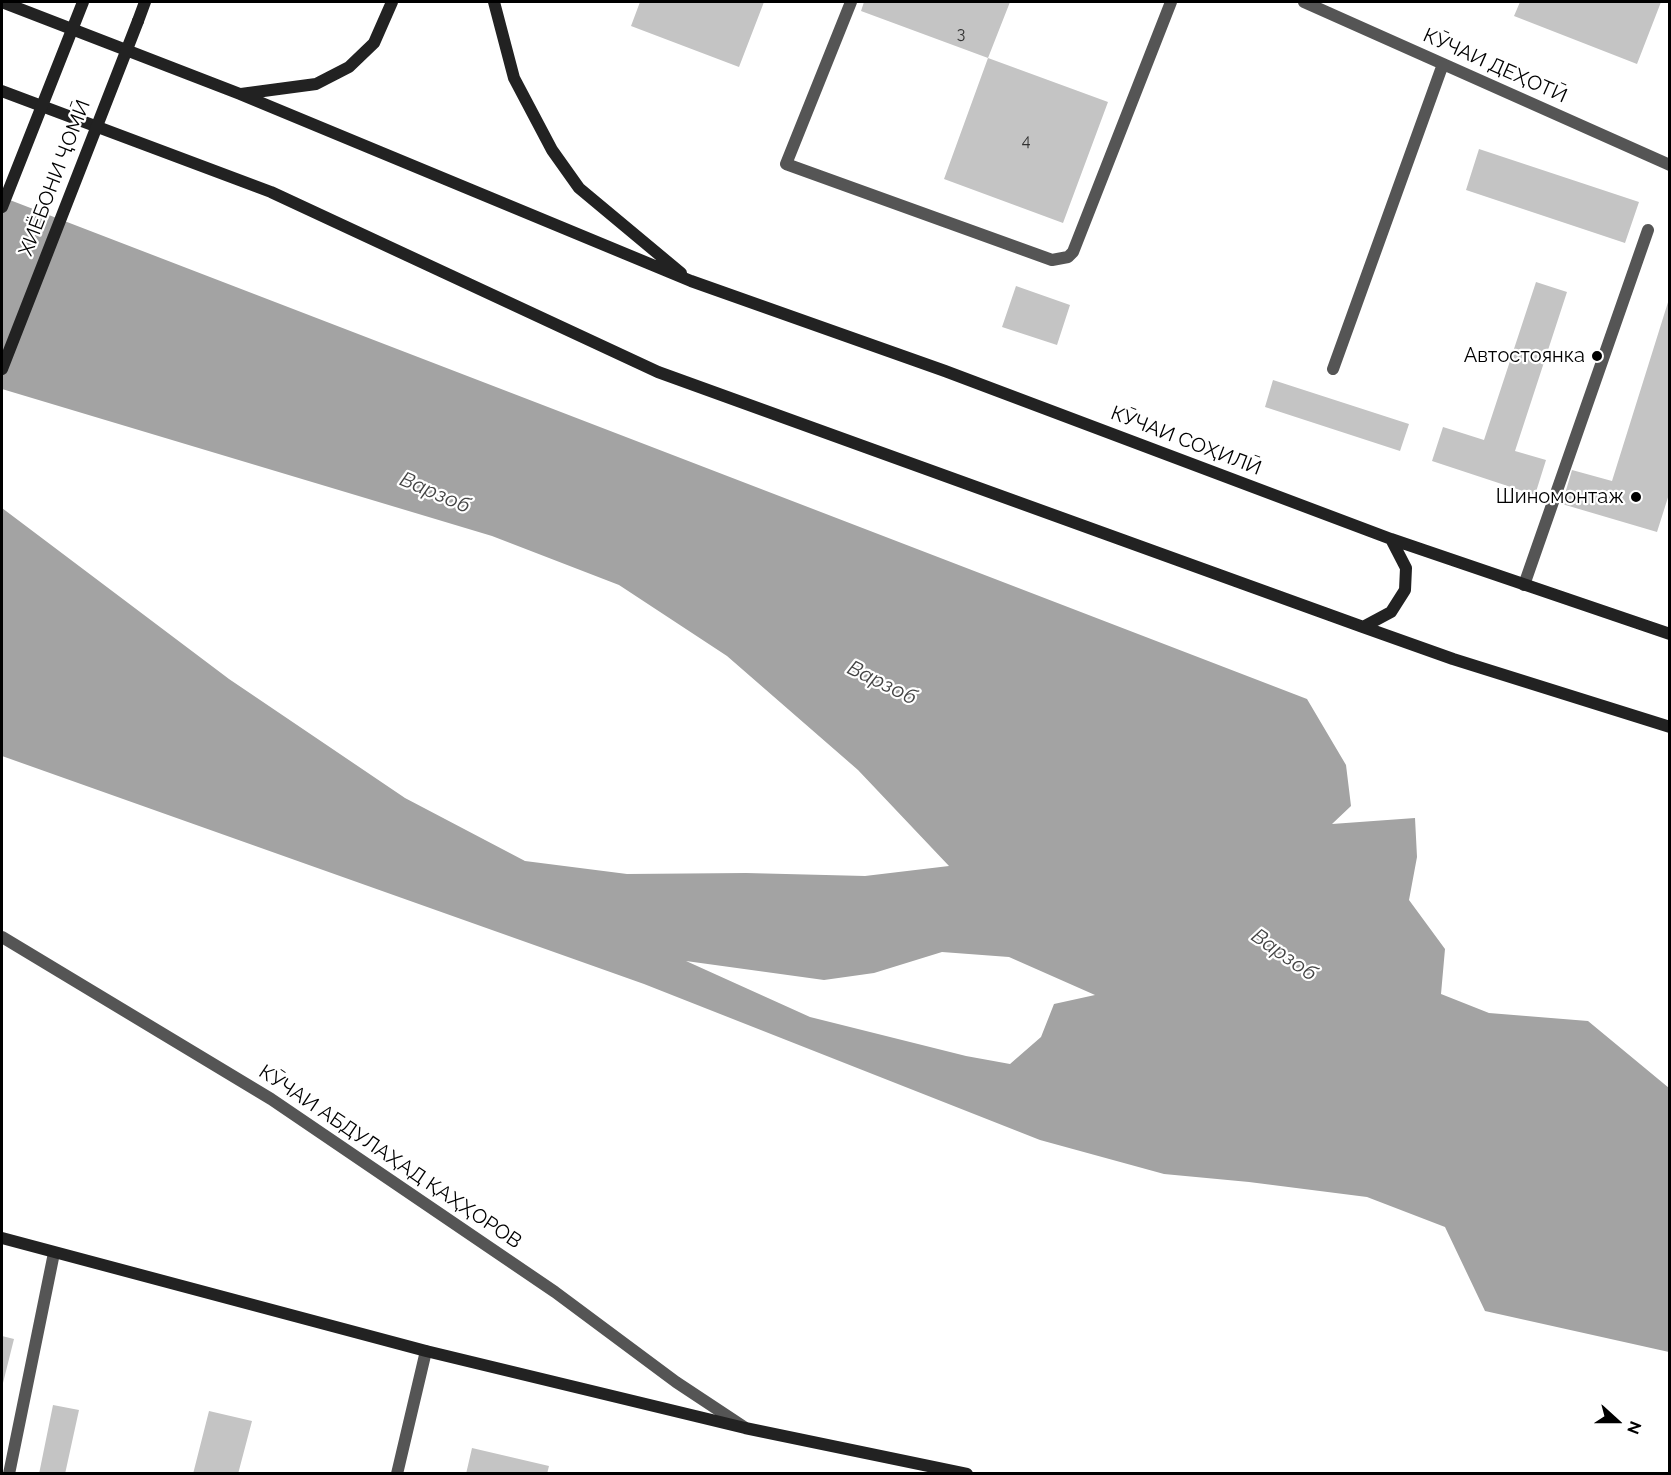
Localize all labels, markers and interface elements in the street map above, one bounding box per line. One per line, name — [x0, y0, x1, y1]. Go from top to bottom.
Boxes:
house number: 3 — [957, 24, 965, 44]
street label: КӮЧАИ ДЕҲОТӢ — [1419, 24, 1571, 108]
street label: ХИЁБОНИ ҶОМӢ — [14, 97, 96, 259]
house number: 4 — [1022, 131, 1030, 151]
place label: Автостоянка — [1464, 344, 1585, 368]
marker: Автостоянка — [1590, 349, 1604, 363]
street label: КӮЧАИ СОҲИЛӢ — [1107, 401, 1265, 481]
water label: Варзоб — [396, 467, 474, 519]
place label: Шиномонтаж — [1496, 485, 1624, 509]
marker: Шиномонтаж — [1629, 490, 1643, 504]
water label: Варзоб — [843, 655, 921, 711]
water label: Варзоб — [1246, 923, 1322, 987]
street label: КӮЧАИ АБДУЛАҲАД ҚАҲҲОРОВ — [254, 1060, 526, 1254]
north arrow — [1587, 1391, 1647, 1451]
text: N — [1623, 1419, 1645, 1437]

